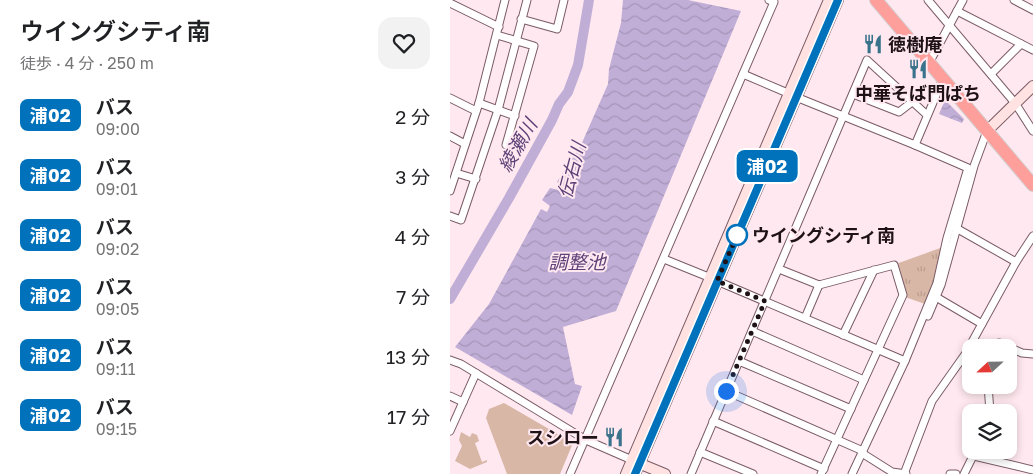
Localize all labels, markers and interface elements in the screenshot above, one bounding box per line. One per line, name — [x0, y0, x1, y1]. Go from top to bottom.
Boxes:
text: ウイングシティ南 — [20, 16, 211, 45]
button: heart — [378, 17, 430, 69]
restaurant icon: 徳樹庵 — [862, 33, 884, 55]
place label: 徳樹庵 — [888, 33, 942, 55]
text: 徒歩 · 4 分 · 250 m — [20, 53, 154, 73]
restaurant icon: 中華そば門ぱち — [907, 58, 929, 80]
place label: 中華そば門ぱち — [855, 82, 981, 104]
text: バス — [96, 95, 134, 118]
text: 浦02 — [30, 104, 71, 126]
text: 2 分 — [395, 105, 430, 128]
water label: 綾瀬川 — [493, 113, 542, 175]
text: 09:00 — [96, 119, 140, 139]
water label: 伝右川 — [553, 138, 590, 201]
line badge: 浦02 — [738, 150, 796, 182]
text: バス — [96, 155, 134, 178]
text: 浦02 — [747, 155, 787, 177]
text: 浦02 — [30, 164, 71, 186]
text: 3 分 — [395, 165, 430, 188]
text: 09:01 — [96, 179, 138, 199]
text: バス — [96, 215, 134, 238]
text: 浦02 — [30, 224, 71, 246]
marker: ウイングシティ南 — [726, 224, 748, 246]
place label: ウイングシティ南 — [752, 224, 895, 246]
text: 4 分 — [395, 225, 430, 248]
text: 09:02 — [96, 239, 139, 259]
water label: 調整池 — [548, 250, 607, 273]
text: バス — [96, 275, 134, 298]
text: 浦02 — [30, 284, 71, 306]
text: 7 分 — [396, 285, 430, 308]
text: 09:05 — [96, 299, 139, 319]
text: バス — [96, 335, 134, 358]
north arrow — [962, 339, 1018, 394]
map controls — [962, 339, 1017, 459]
text: 浦02 — [30, 344, 71, 366]
text: 13 分 — [386, 345, 430, 368]
text: 09:11 — [96, 359, 136, 379]
your location — [714, 379, 739, 404]
text: バス — [96, 395, 134, 418]
text: 浦02 — [30, 404, 71, 426]
button: layers — [962, 404, 1017, 459]
text: 17 分 — [387, 405, 430, 428]
text: 09:15 — [96, 419, 137, 439]
place label: スシロー — [527, 426, 599, 448]
restaurant icon: スシロー — [603, 426, 625, 448]

